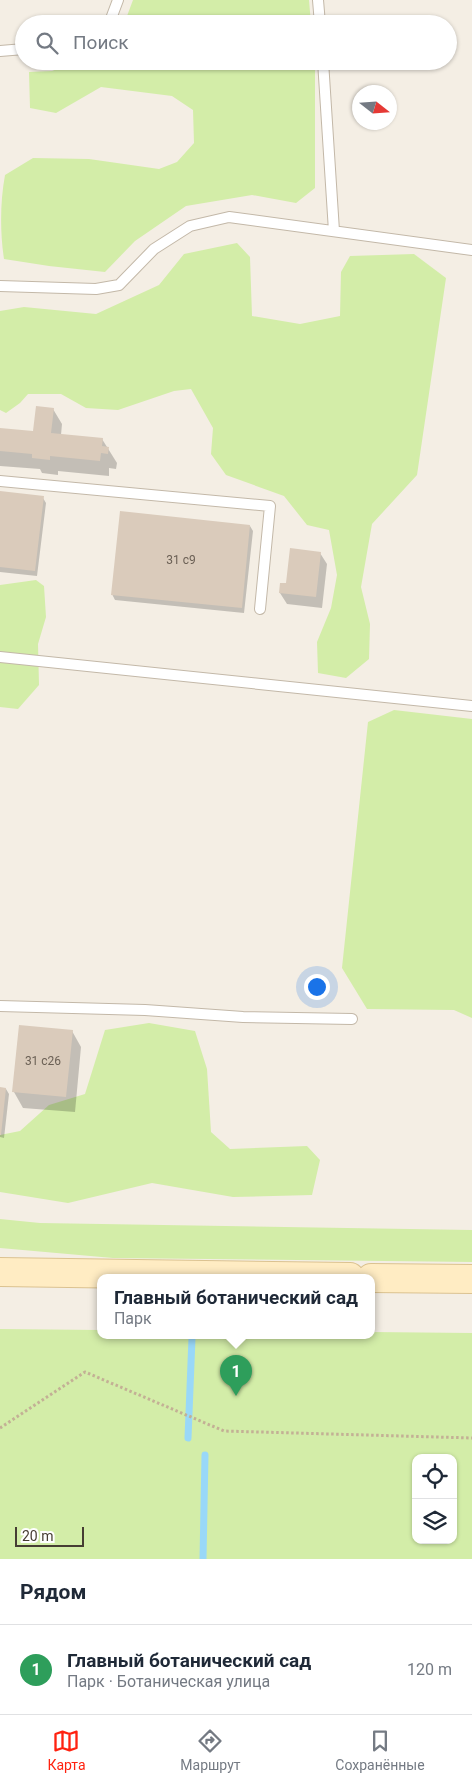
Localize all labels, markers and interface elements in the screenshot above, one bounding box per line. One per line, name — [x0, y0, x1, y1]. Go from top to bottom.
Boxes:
search box — [15, 15, 457, 70]
icon: search — [33, 29, 61, 57]
text: Поиск — [73, 31, 129, 54]
north arrow — [352, 85, 397, 130]
house number: 31 с9 — [166, 553, 196, 567]
your location — [304, 974, 330, 1000]
house number: 31 с26 — [25, 1054, 61, 1068]
popup — [97, 1274, 375, 1339]
text: Главный ботанический сад — [114, 1286, 358, 1309]
text: Парк — [114, 1309, 152, 1328]
pin: 1 — [220, 1355, 252, 1396]
map controls — [412, 1454, 457, 1544]
button: locate — [412, 1454, 457, 1499]
button: layers — [412, 1499, 457, 1544]
scale bar — [15, 1524, 84, 1547]
text: 20 m — [22, 1528, 54, 1544]
text: Рядом — [20, 1580, 86, 1604]
text: Главный ботанический сад — [67, 1649, 311, 1672]
text: 1 — [31, 1660, 41, 1679]
text: 120 m — [407, 1660, 452, 1679]
text: Парк · Ботаническая улица — [67, 1672, 270, 1691]
tab: Карта — [47, 1727, 86, 1773]
tab: Маршрут — [180, 1727, 241, 1773]
tab: Сохранённые — [335, 1727, 425, 1773]

